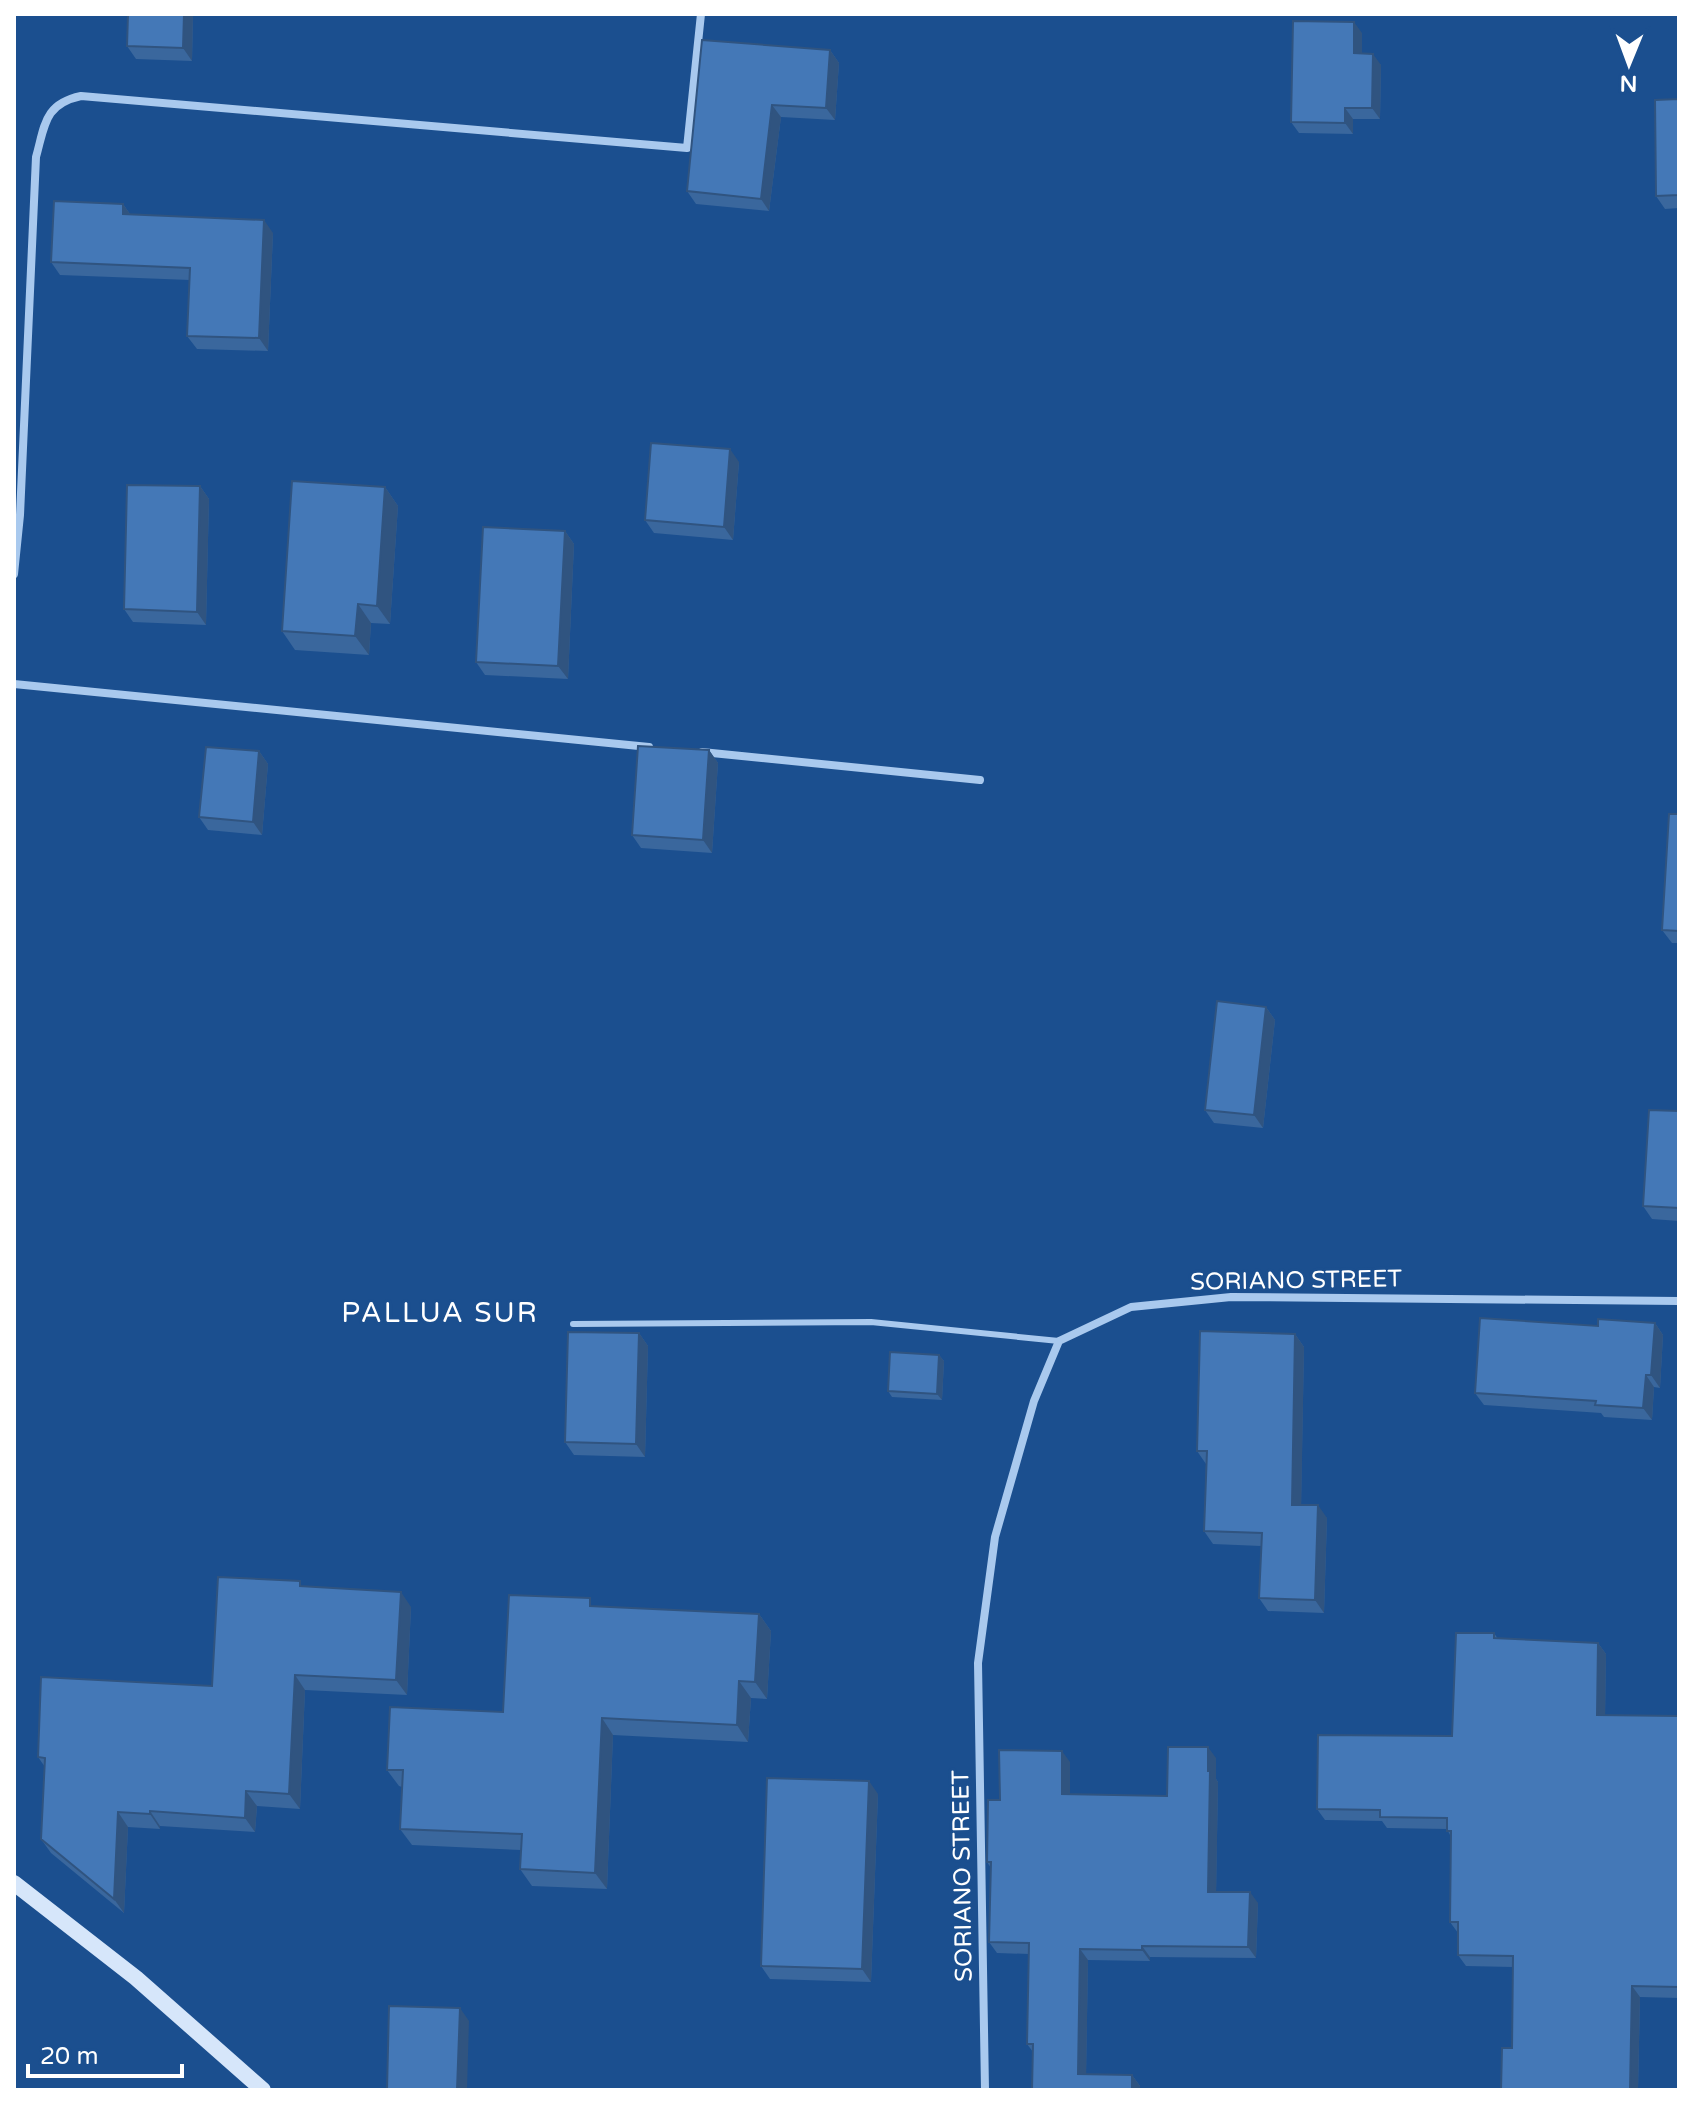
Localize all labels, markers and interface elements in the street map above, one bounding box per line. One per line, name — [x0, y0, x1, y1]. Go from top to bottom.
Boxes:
north arrow — [1589, 24, 1669, 104]
text: N — [1620, 70, 1638, 96]
street label: SORIANO STREET — [1190, 1264, 1403, 1297]
district label: PALLUA SUR — [341, 1296, 539, 1330]
street label: SORIANO STREET — [946, 1769, 979, 1982]
scale bar — [28, 2028, 182, 2078]
text: 20 m — [40, 2042, 98, 2071]

